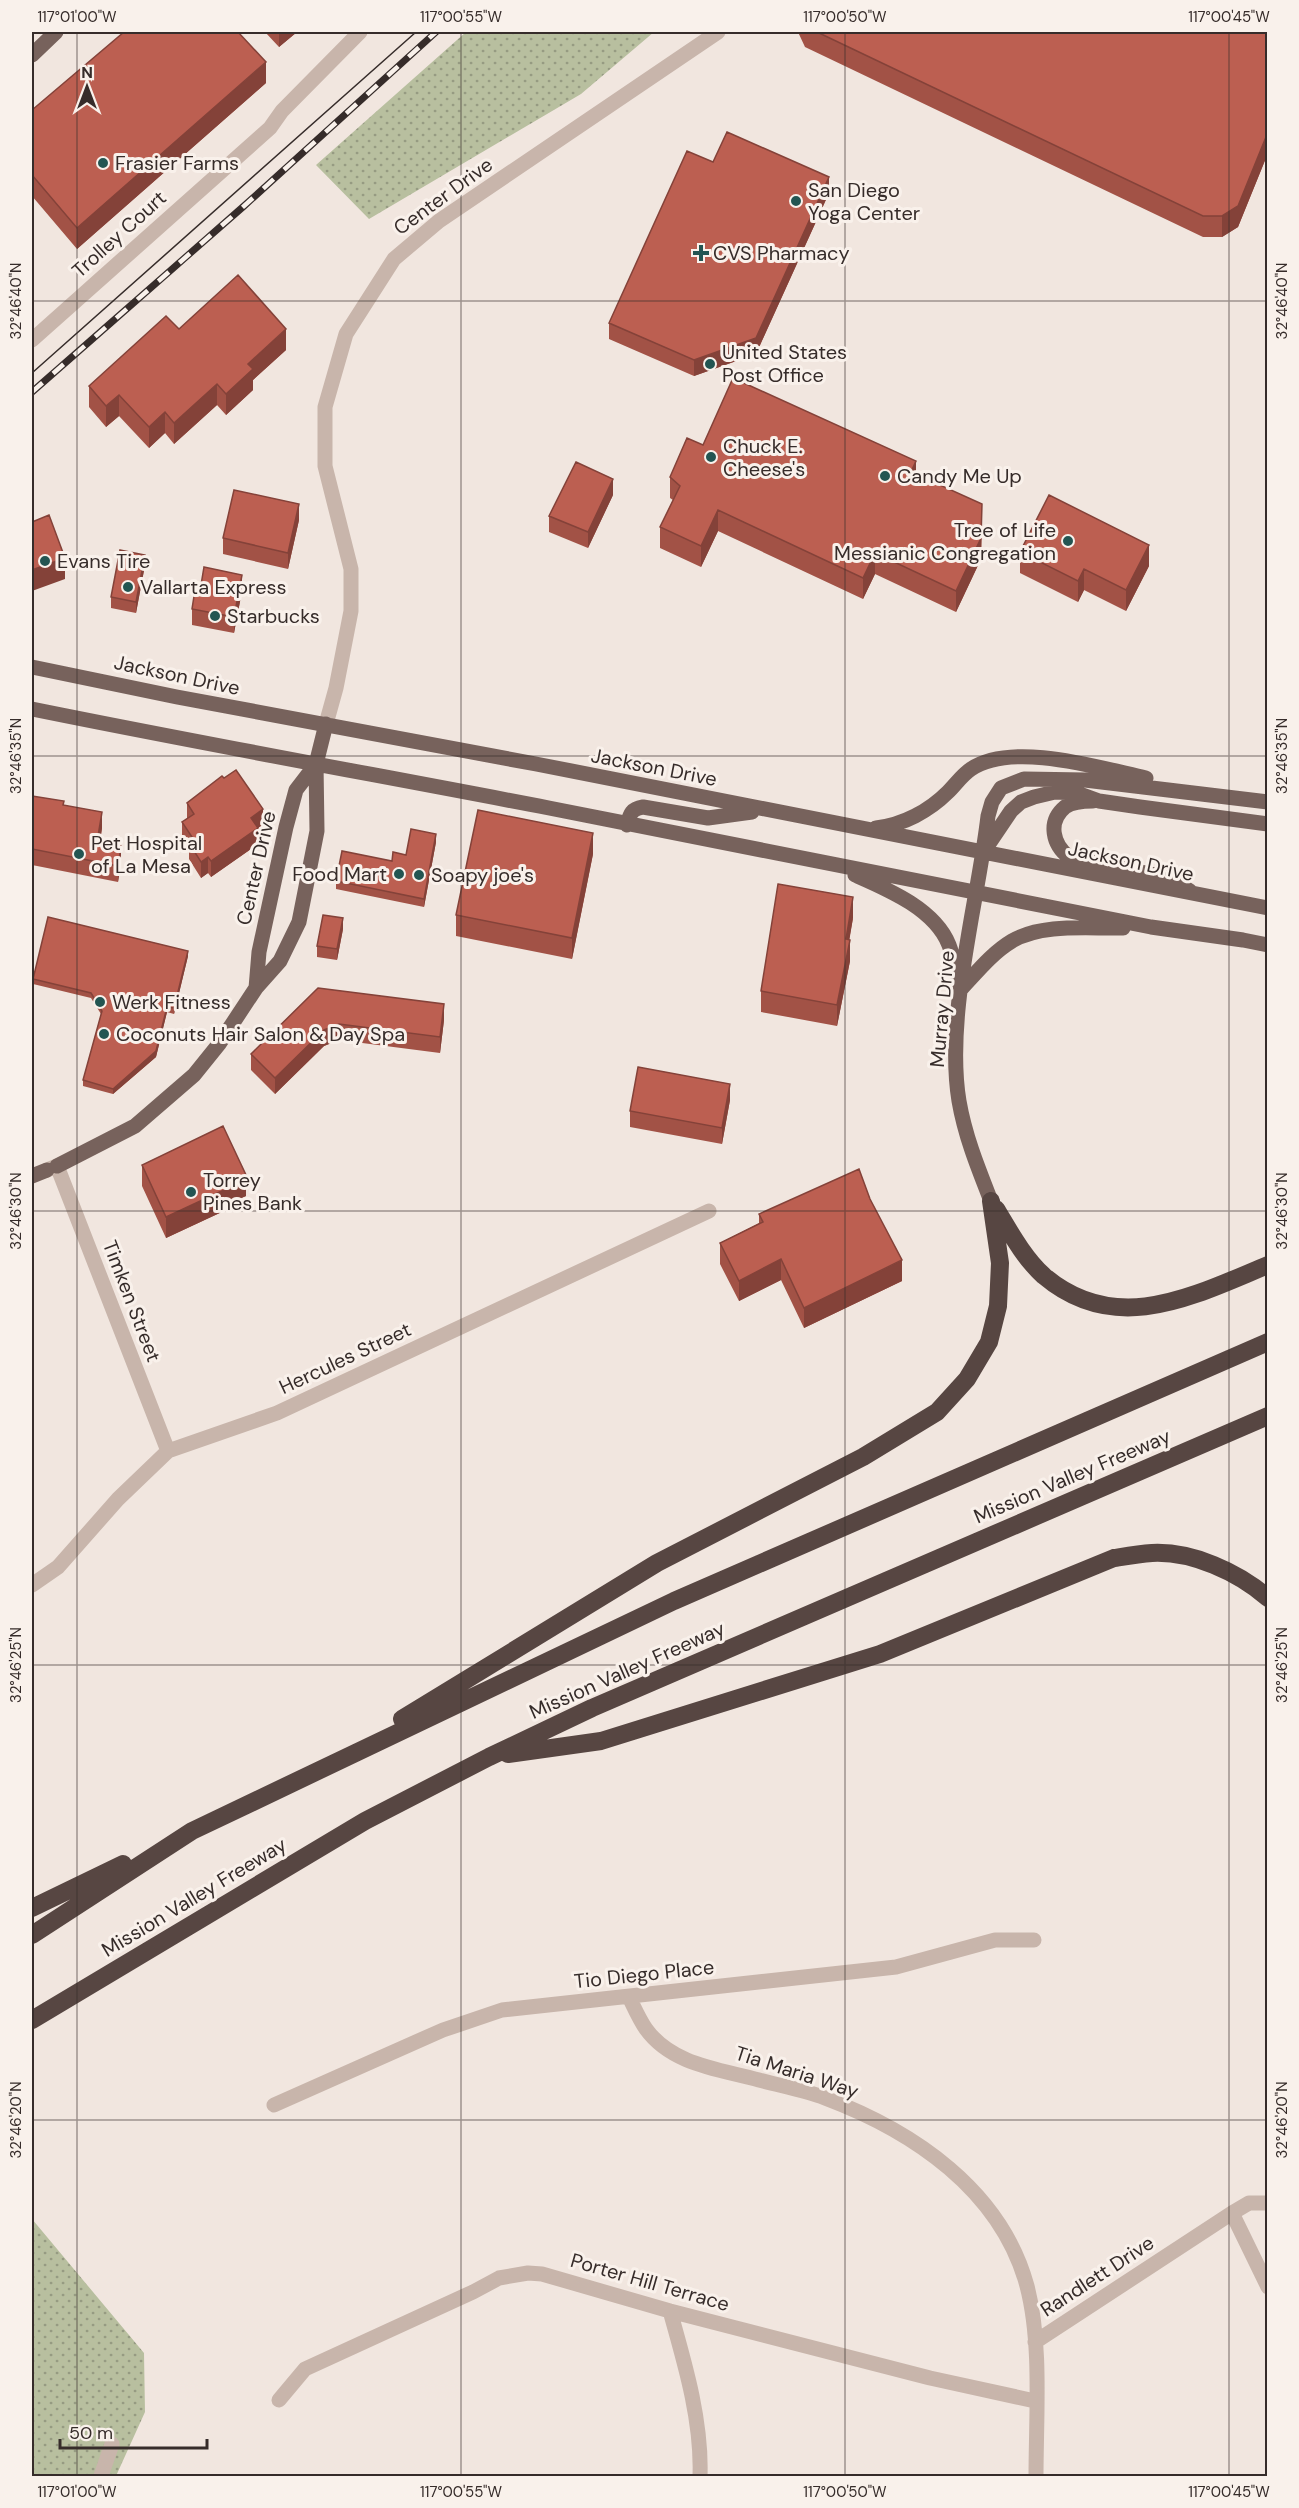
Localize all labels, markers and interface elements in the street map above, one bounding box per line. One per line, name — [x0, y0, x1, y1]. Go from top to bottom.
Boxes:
text: 117°01'00"W — [37, 7, 117, 27]
text: 117°00'55"W — [420, 7, 502, 27]
text: 117°00'50"W — [803, 7, 887, 27]
text: 117°00'45"W — [1188, 7, 1270, 27]
north arrow — [57, 57, 117, 117]
text: N — [81, 62, 93, 83]
place label: Frasier Farms — [115, 150, 239, 176]
street label: Center Drive — [388, 151, 498, 241]
marker: Frasier Farms — [96, 156, 110, 170]
place label: San Diego Yoga Center — [808, 177, 920, 226]
street label: Trolley Court — [66, 185, 172, 283]
marker: San Diego Yoga Center — [789, 194, 803, 208]
place label: CVS Pharmacy — [713, 240, 850, 266]
marker: CVS Pharmacy — [694, 246, 708, 260]
text: 32°46'40"N — [6, 263, 26, 339]
text: 32°46'40"N — [1272, 263, 1292, 339]
place label: United States Post Office — [722, 339, 847, 388]
marker: United States Post Office — [703, 357, 717, 371]
place label: Chuck E. Cheese's — [723, 433, 805, 482]
marker: Chuck E. Cheese's — [704, 450, 718, 464]
place label: Candy Me Up — [897, 463, 1022, 489]
marker: Candy Me Up — [878, 469, 892, 483]
place label: Tree of Life Messianic Congregation — [834, 517, 1056, 566]
marker: Tree of Life Messianic Congregation — [1061, 534, 1075, 548]
place label: Evans Tire — [57, 548, 150, 574]
marker: Evans Tire — [38, 554, 52, 568]
place label: Vallarta Express — [140, 574, 287, 600]
marker: Vallarta Express — [121, 580, 135, 594]
place label: Starbucks — [227, 603, 320, 629]
marker: Starbucks — [208, 609, 222, 623]
street label: Jackson Drive — [112, 649, 242, 701]
text: 32°46'35"N — [6, 718, 26, 794]
text: 32°46'35"N — [1272, 718, 1292, 794]
street label: Jackson Drive — [589, 742, 719, 792]
street label: Center Drive — [230, 808, 282, 928]
place label: Pet Hospital of La Mesa — [91, 830, 202, 879]
street label: Jackson Drive — [1066, 835, 1196, 887]
marker: Pet Hospital of La Mesa — [72, 847, 86, 861]
place label: Food Mart — [292, 861, 387, 887]
place label: Soapy joe's — [431, 862, 534, 888]
marker: Food Mart — [392, 867, 406, 881]
marker: Soapy joe's — [412, 868, 426, 882]
street label: Murray Drive — [924, 949, 960, 1069]
place label: Werk Fitness — [112, 989, 231, 1015]
marker: Werk Fitness — [93, 995, 107, 1009]
place label: Coconuts Hair Salon & Day Spa — [116, 1021, 405, 1047]
marker: Coconuts Hair Salon & Day Spa — [97, 1027, 111, 1041]
place label: Torrey Pines Bank — [203, 1167, 302, 1216]
text: 32°46'30"N — [6, 1172, 26, 1250]
text: 32°46'30"N — [1272, 1172, 1292, 1250]
marker: Torrey Pines Bank — [184, 1185, 198, 1199]
street label: Timken Street — [97, 1237, 167, 1366]
street label: Hercules Street — [275, 1316, 415, 1400]
street label: Mission Valley Freeway — [970, 1423, 1174, 1529]
street label: Mission Valley Freeway — [525, 1615, 729, 1725]
text: 32°46'25"N — [6, 1627, 26, 1703]
text: 32°46'25"N — [1272, 1627, 1292, 1703]
street label: Mission Valley Freeway — [97, 1831, 291, 1963]
street label: Tio Diego Place — [573, 1954, 715, 1994]
street label: Tia Maria Way — [732, 2040, 862, 2104]
text: 32°46'20"N — [6, 2081, 26, 2159]
text: 32°46'20"N — [1272, 2081, 1292, 2159]
street label: Randlett Drive — [1035, 2230, 1159, 2322]
street label: Porter Hill Terrace — [568, 2247, 732, 2317]
scale bar — [60, 2412, 207, 2450]
text: 50 m — [69, 2421, 113, 2445]
text: 117°01'00"W — [37, 2482, 117, 2502]
text: 117°00'55"W — [420, 2482, 502, 2502]
text: 117°00'50"W — [803, 2482, 887, 2502]
text: 117°00'45"W — [1188, 2482, 1270, 2502]

